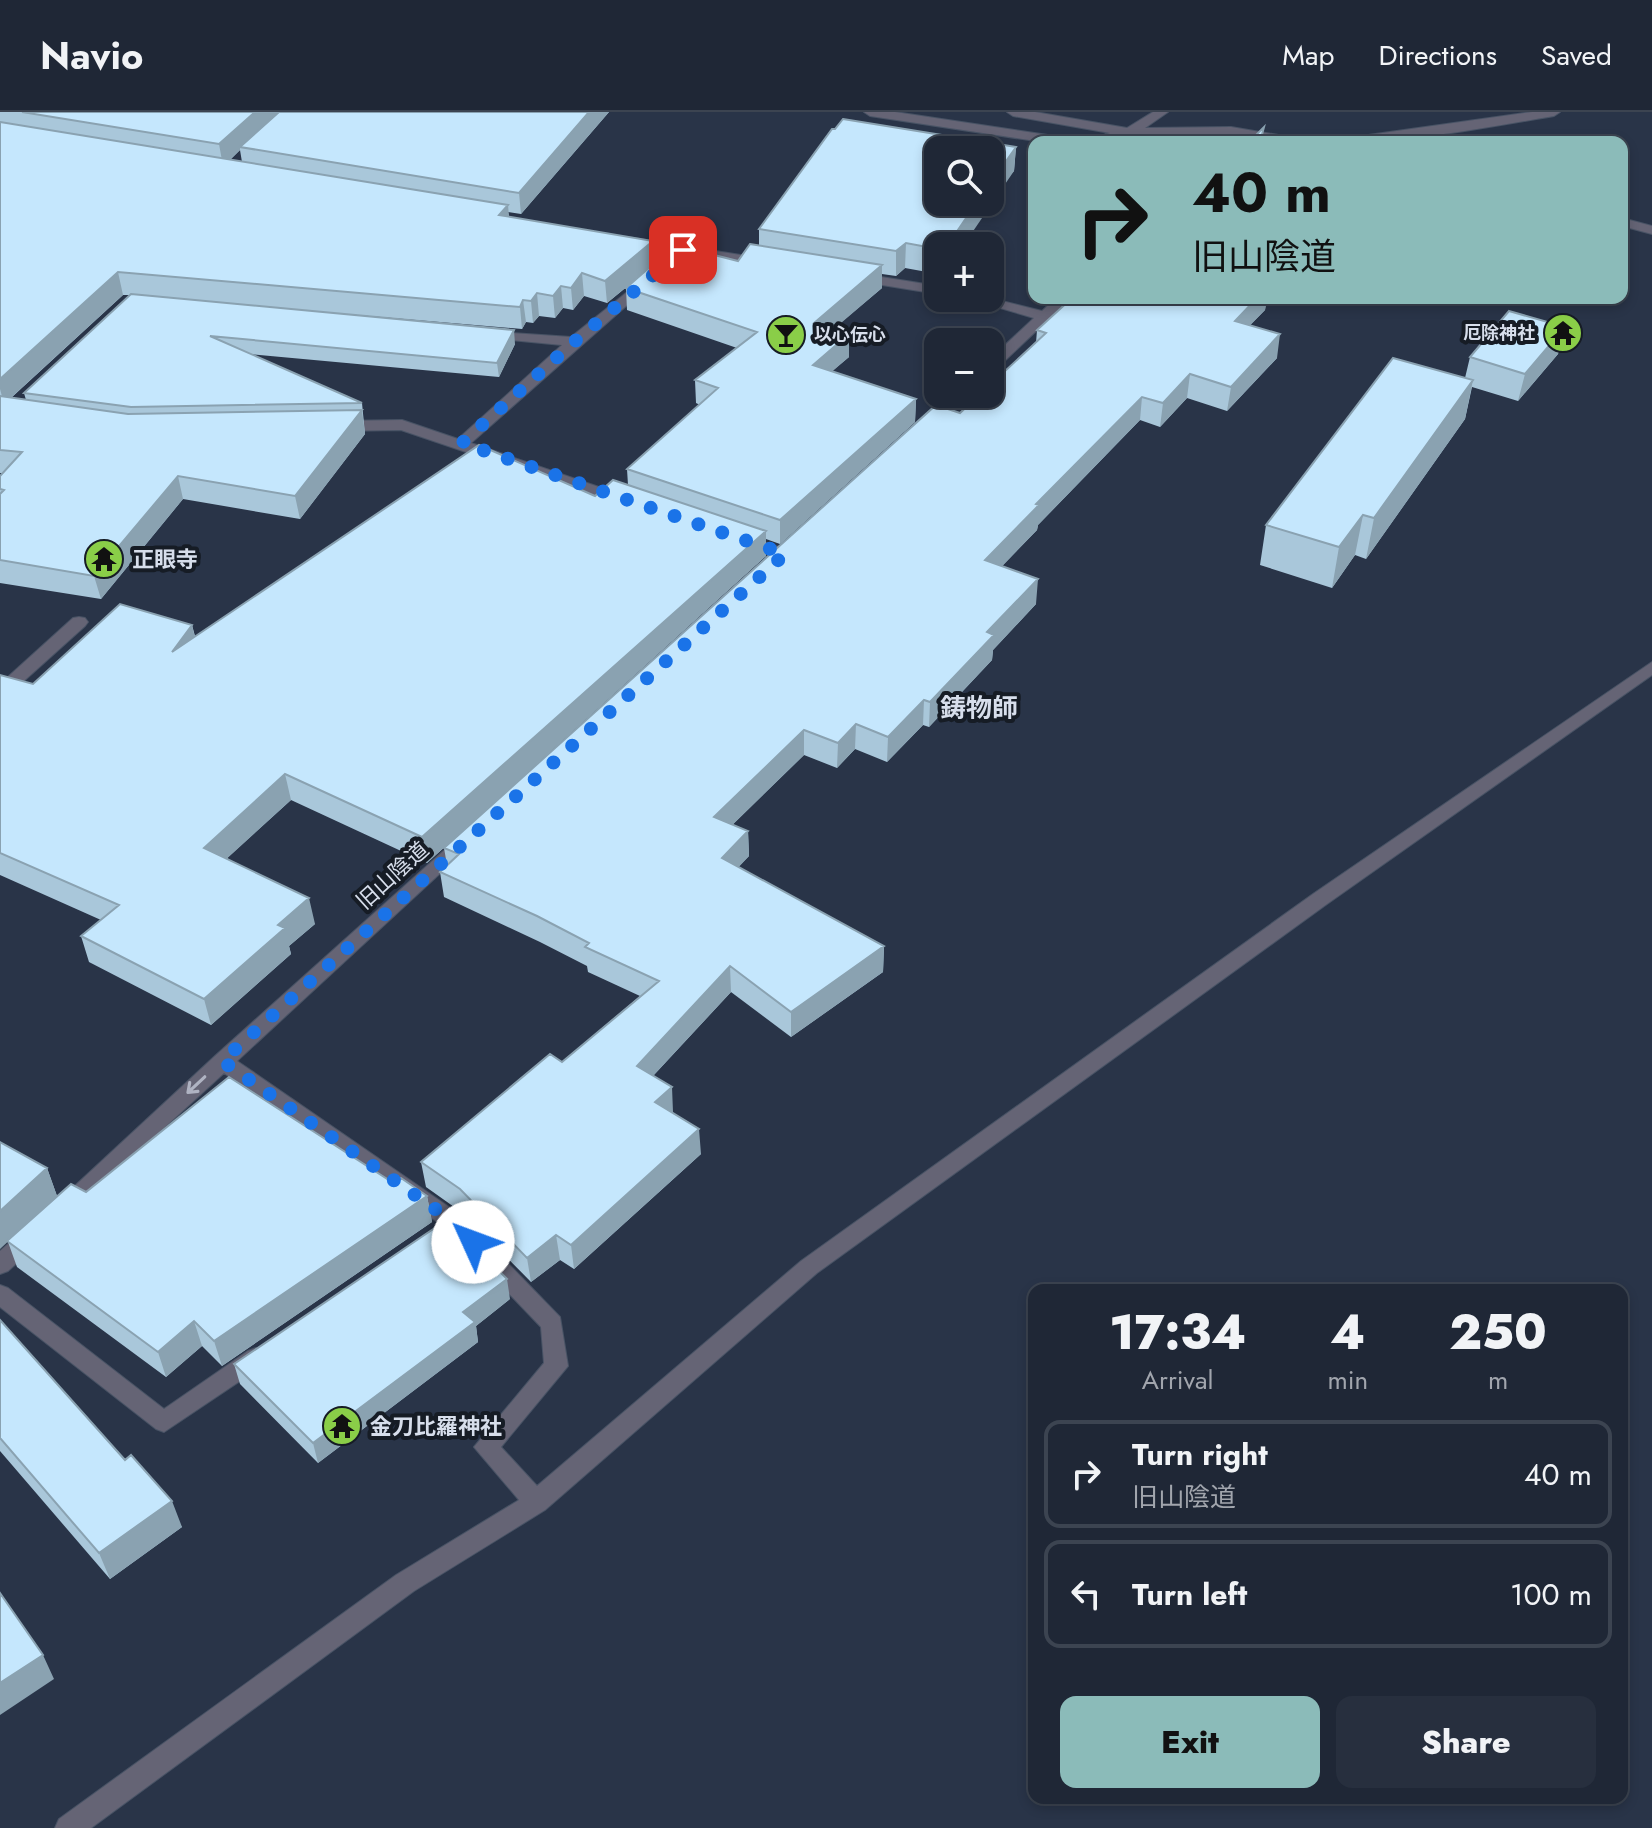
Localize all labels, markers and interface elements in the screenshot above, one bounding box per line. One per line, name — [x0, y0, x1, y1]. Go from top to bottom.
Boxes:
text: Navio — [40, 28, 143, 83]
text: Map — [1282, 35, 1334, 76]
text: Directions — [1378, 35, 1497, 76]
text: Saved — [1541, 35, 1612, 76]
map controls — [924, 136, 1004, 408]
button: search — [924, 136, 1004, 216]
text: 40 m — [1192, 152, 1331, 233]
icon: right — [1060, 168, 1164, 272]
pin — [649, 216, 717, 284]
icon: arrive — [661, 228, 705, 272]
text: 旧山陰道 — [1192, 230, 1336, 282]
button: + — [924, 232, 1004, 312]
temple icon: 厄除神社 — [1542, 312, 1584, 354]
bar icon: 以心伝心 — [765, 314, 807, 356]
place label: 厄除神社 — [1463, 320, 1535, 346]
place label: 以心伝心 — [814, 322, 886, 348]
button: − — [924, 328, 1004, 408]
temple icon: 正眼寺 — [83, 538, 125, 580]
place label: 正眼寺 — [132, 543, 198, 575]
district label: 鋳物師 — [940, 689, 1018, 727]
street label: 旧山陰道 — [349, 834, 435, 916]
one-way arrow — [186, 1075, 206, 1094]
position arrow — [431, 1200, 515, 1284]
text: 17:34 — [1109, 1298, 1246, 1367]
text: 4 — [1330, 1298, 1365, 1367]
text: 250 — [1449, 1298, 1547, 1367]
text: Arrival — [1142, 1361, 1214, 1399]
text: min — [1327, 1361, 1368, 1399]
text: m — [1488, 1361, 1508, 1399]
temple icon: 金刀比羅神社 — [321, 1405, 363, 1447]
place label: 金刀比羅神社 — [370, 1410, 502, 1442]
text: Turn right — [1132, 1433, 1268, 1476]
icon: right — [1064, 1452, 1108, 1496]
text: 40 m — [1524, 1453, 1592, 1496]
text: 旧山陰道 — [1132, 1478, 1236, 1516]
icon: left — [1064, 1572, 1108, 1616]
text: Turn left — [1132, 1573, 1247, 1616]
text: 100 m — [1510, 1573, 1592, 1616]
button: Exit — [1060, 1696, 1320, 1788]
button: Share — [1336, 1696, 1596, 1788]

